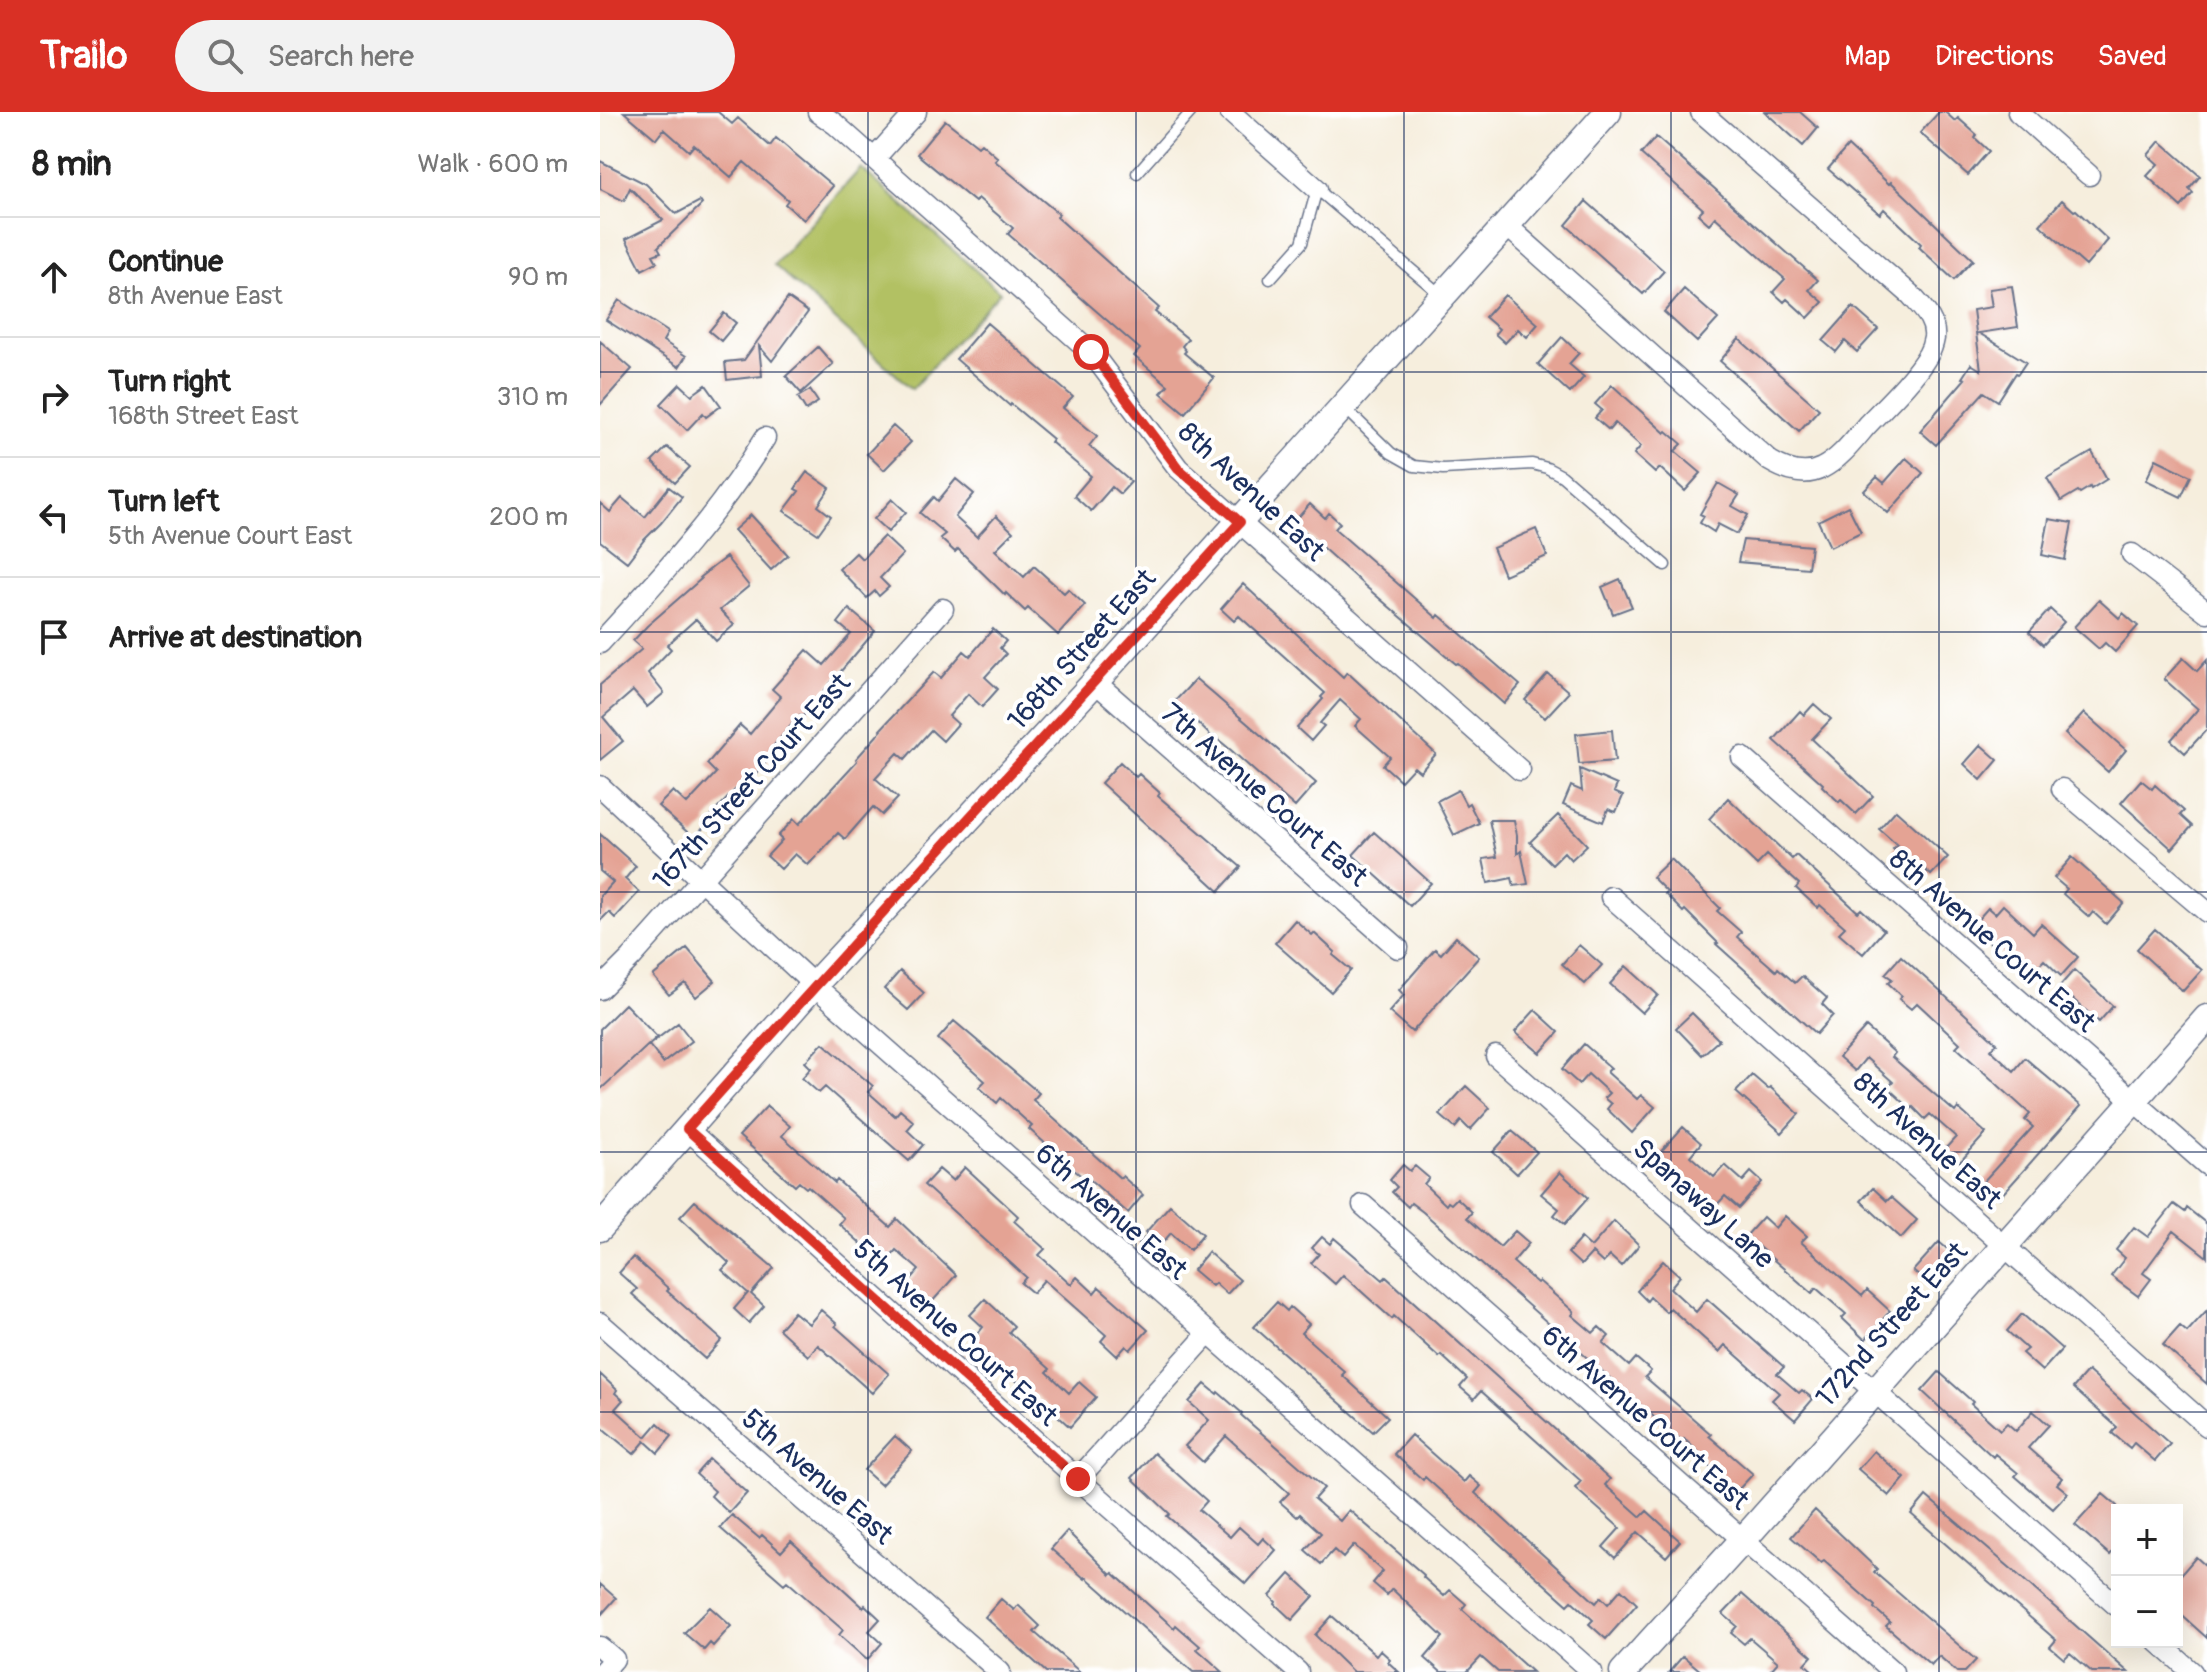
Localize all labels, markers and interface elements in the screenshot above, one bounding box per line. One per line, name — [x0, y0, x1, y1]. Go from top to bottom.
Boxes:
search box — [175, 20, 735, 92]
text: Trailo — [40, 32, 127, 80]
icon: search — [203, 34, 247, 78]
text: Search here — [267, 38, 414, 75]
text: Map — [1844, 39, 1891, 74]
text: Directions — [1935, 39, 2054, 74]
text: Saved — [2098, 39, 2167, 74]
text: 8 min — [32, 143, 112, 186]
text: Walk · 600 m — [418, 148, 568, 180]
text: Continue — [108, 243, 223, 280]
icon: ahead — [32, 255, 76, 299]
text: 90 m — [508, 261, 568, 293]
text: 8th Avenue East — [108, 280, 283, 312]
route start — [1073, 334, 1109, 370]
text: Turn right — [108, 363, 231, 400]
icon: right — [32, 375, 76, 419]
text: 310 m — [497, 381, 568, 413]
text: 168th Street East — [108, 400, 299, 432]
street label: 8th Avenue East — [1170, 415, 1332, 570]
text: Turn left — [108, 483, 219, 520]
icon: left — [32, 495, 76, 539]
text: 200 m — [489, 501, 568, 533]
text: 5th Avenue Court East — [108, 520, 352, 552]
street label: 168th Street East — [1000, 562, 1164, 738]
icon: arrive — [32, 615, 76, 659]
text: Arrive at destination — [108, 619, 362, 656]
street label: 167th Street Court East — [646, 666, 859, 898]
street label: 7th Avenue Court East — [1153, 696, 1375, 895]
street label: 8th Avenue Court East — [1882, 842, 2103, 1041]
street label: 8th Avenue East — [1845, 1065, 2009, 1218]
street label: Spanaway Lane — [1625, 1131, 1781, 1277]
street label: 6th Avenue East — [1028, 1136, 1195, 1288]
street label: 5th Avenue Court East — [846, 1232, 1065, 1435]
street label: 172nd Street East — [1809, 1235, 1976, 1415]
street label: 6th Avenue Court East — [1534, 1318, 1757, 1518]
street label: 5th Avenue East — [734, 1402, 900, 1553]
route end — [1060, 1461, 1096, 1497]
map controls — [2111, 1504, 2183, 1648]
button: + — [2111, 1504, 2183, 1576]
button: − — [2111, 1576, 2183, 1648]

